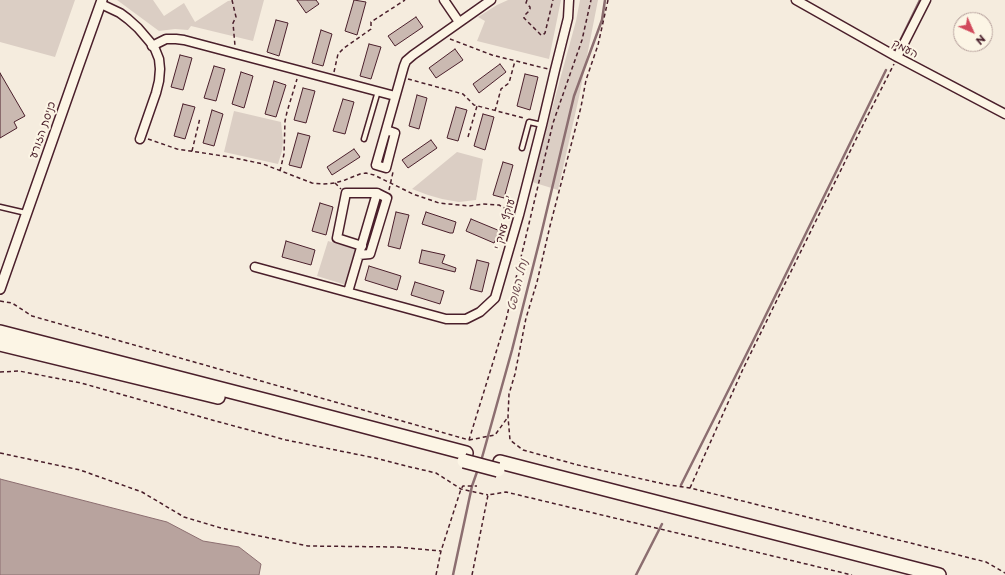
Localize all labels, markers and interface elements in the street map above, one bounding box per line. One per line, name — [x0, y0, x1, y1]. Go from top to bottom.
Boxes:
north arrow — [953, 12, 993, 52]
text: N — [972, 31, 990, 49]
street label: העמק — [890, 37, 920, 61]
street label: כניסת הזורע — [27, 100, 59, 160]
street label: עוקף עמק י’ — [491, 195, 519, 251]
water label: נחל השופט — [505, 258, 531, 312]

